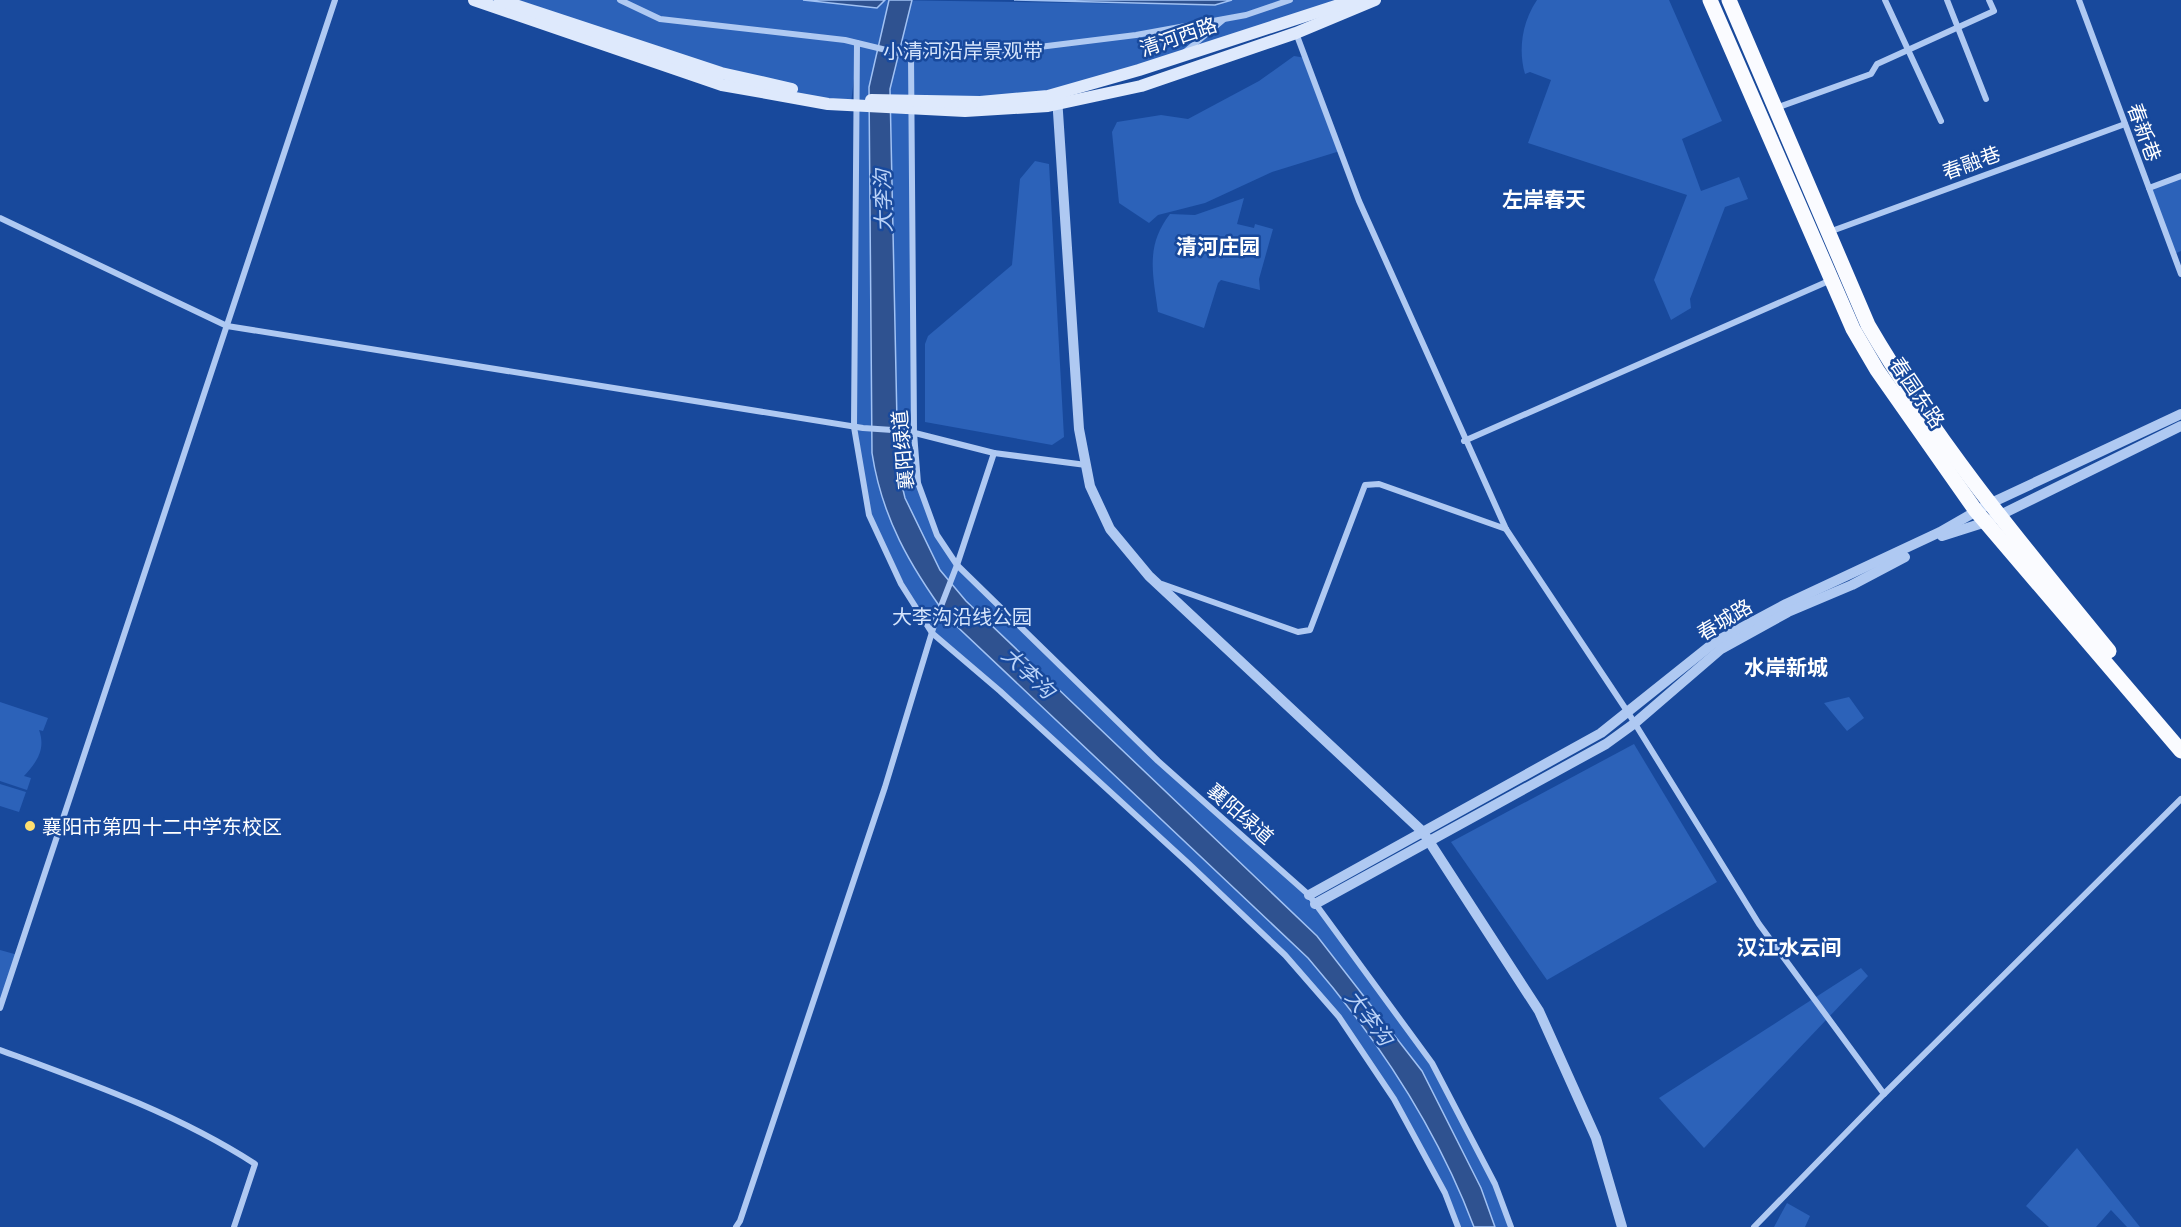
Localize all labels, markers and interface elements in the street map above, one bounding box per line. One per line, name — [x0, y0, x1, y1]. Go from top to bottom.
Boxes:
street label: 清河西路 — [1136, 12, 1220, 60]
park label: 小清河沿岸景观带 — [883, 38, 1043, 62]
street label: 春新巷 — [2123, 100, 2167, 164]
street label: 春融巷 — [1939, 140, 2003, 184]
water label: 大李沟 — [868, 167, 896, 233]
district label: 左岸春天 — [1502, 186, 1586, 211]
district label: 清河庄园 — [1176, 233, 1260, 258]
street label: 春园东路 — [1886, 352, 1950, 432]
street label: 襄阳绿道 — [887, 409, 917, 491]
street label: 春城路 — [1692, 593, 1756, 645]
park label: 大李沟沿线公园 — [892, 604, 1032, 628]
water label: 大李沟 — [997, 641, 1062, 704]
district label: 水岸新城 — [1744, 654, 1828, 679]
street label: 襄阳绿道 — [1203, 778, 1279, 848]
place label: 襄阳市第四十二中学东校区 — [42, 814, 282, 838]
marker: 襄阳市第四十二中学东校区 — [23, 819, 37, 833]
district label: 汉江水云间 — [1737, 934, 1842, 959]
water label: 大李沟 — [1341, 984, 1400, 1051]

